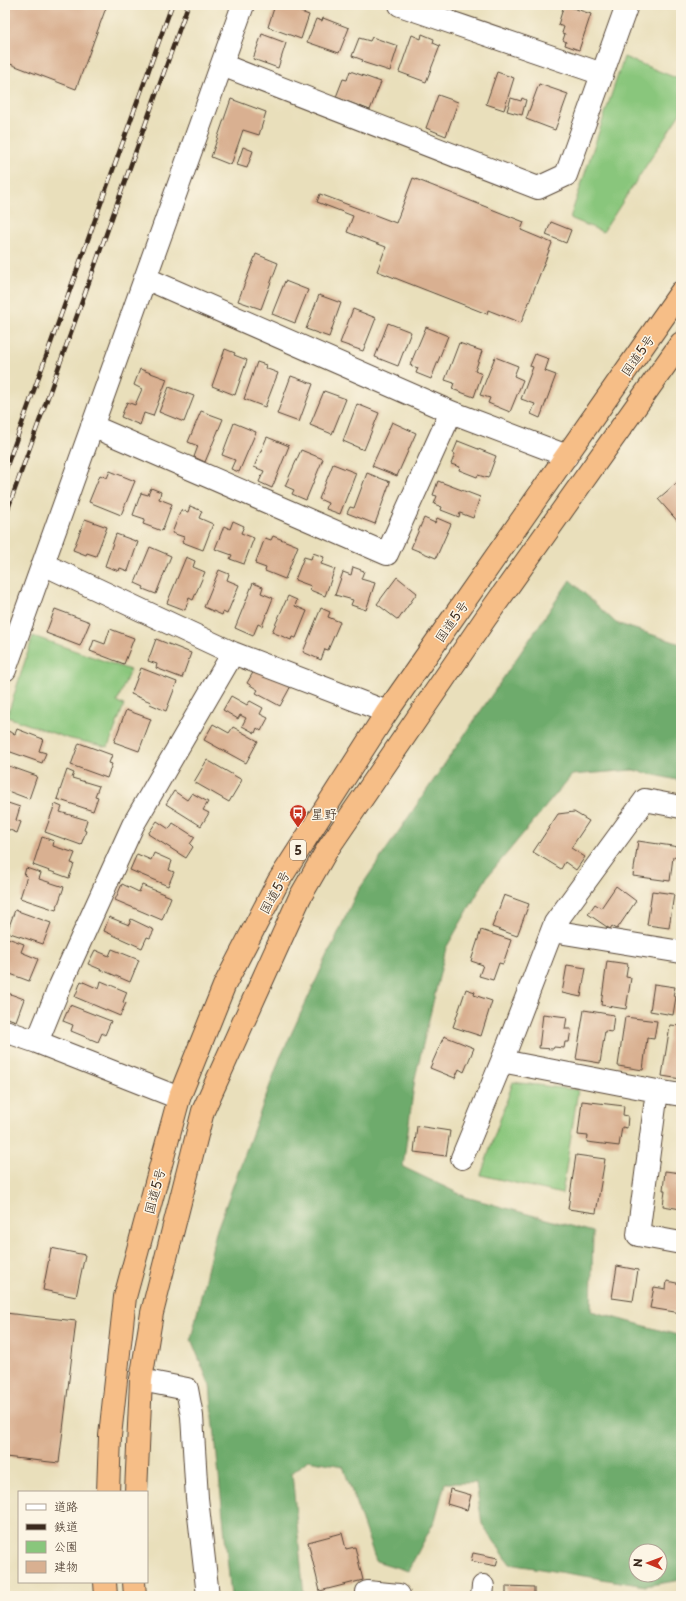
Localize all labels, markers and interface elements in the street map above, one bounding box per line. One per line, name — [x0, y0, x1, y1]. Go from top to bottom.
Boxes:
street label: 国道5号 — [616, 330, 658, 380]
street label: 国道5号 — [430, 596, 472, 646]
bus stop icon: 星野 — [288, 803, 308, 828]
place label: 星野 — [311, 804, 337, 823]
road number: 5 — [290, 840, 306, 860]
street label: 国道5号 — [254, 867, 294, 917]
street label: 国道5号 — [139, 1166, 169, 1216]
legend — [18, 1491, 148, 1583]
text: 道路 — [54, 1497, 78, 1515]
text: 鉄道 — [54, 1517, 78, 1535]
text: 公園 — [54, 1537, 78, 1555]
north arrow — [628, 1543, 668, 1583]
text: 建物 — [54, 1557, 78, 1575]
text: N — [629, 1558, 646, 1567]

